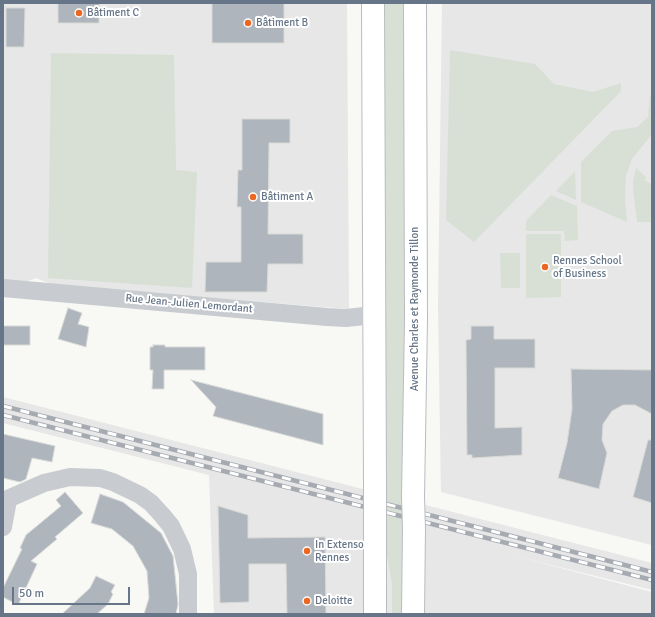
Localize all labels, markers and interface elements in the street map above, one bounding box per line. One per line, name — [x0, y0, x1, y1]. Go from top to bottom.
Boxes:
place label: Bâtiment C — [87, 6, 139, 20]
marker: Bâtiment C — [74, 8, 84, 18]
place label: Bâtiment B — [256, 16, 308, 30]
marker: Bâtiment B — [243, 18, 253, 28]
place label: Bâtiment A — [261, 190, 313, 204]
marker: Bâtiment A — [248, 192, 258, 202]
street label: Avenue Charles et Raymonde Tillon — [408, 227, 422, 391]
place label: Rennes School of Business — [553, 254, 622, 280]
marker: Rennes School of Business — [540, 262, 550, 272]
street label: Rue Jean-Julien Lemordant — [125, 292, 253, 316]
place label: In Extenso Rennes — [315, 538, 364, 564]
marker: In Extenso Rennes — [302, 546, 312, 556]
scale bar — [14, 579, 132, 605]
text: 50 m — [19, 586, 44, 601]
place label: Deloitte — [315, 594, 353, 608]
marker: Deloitte — [302, 596, 312, 606]

